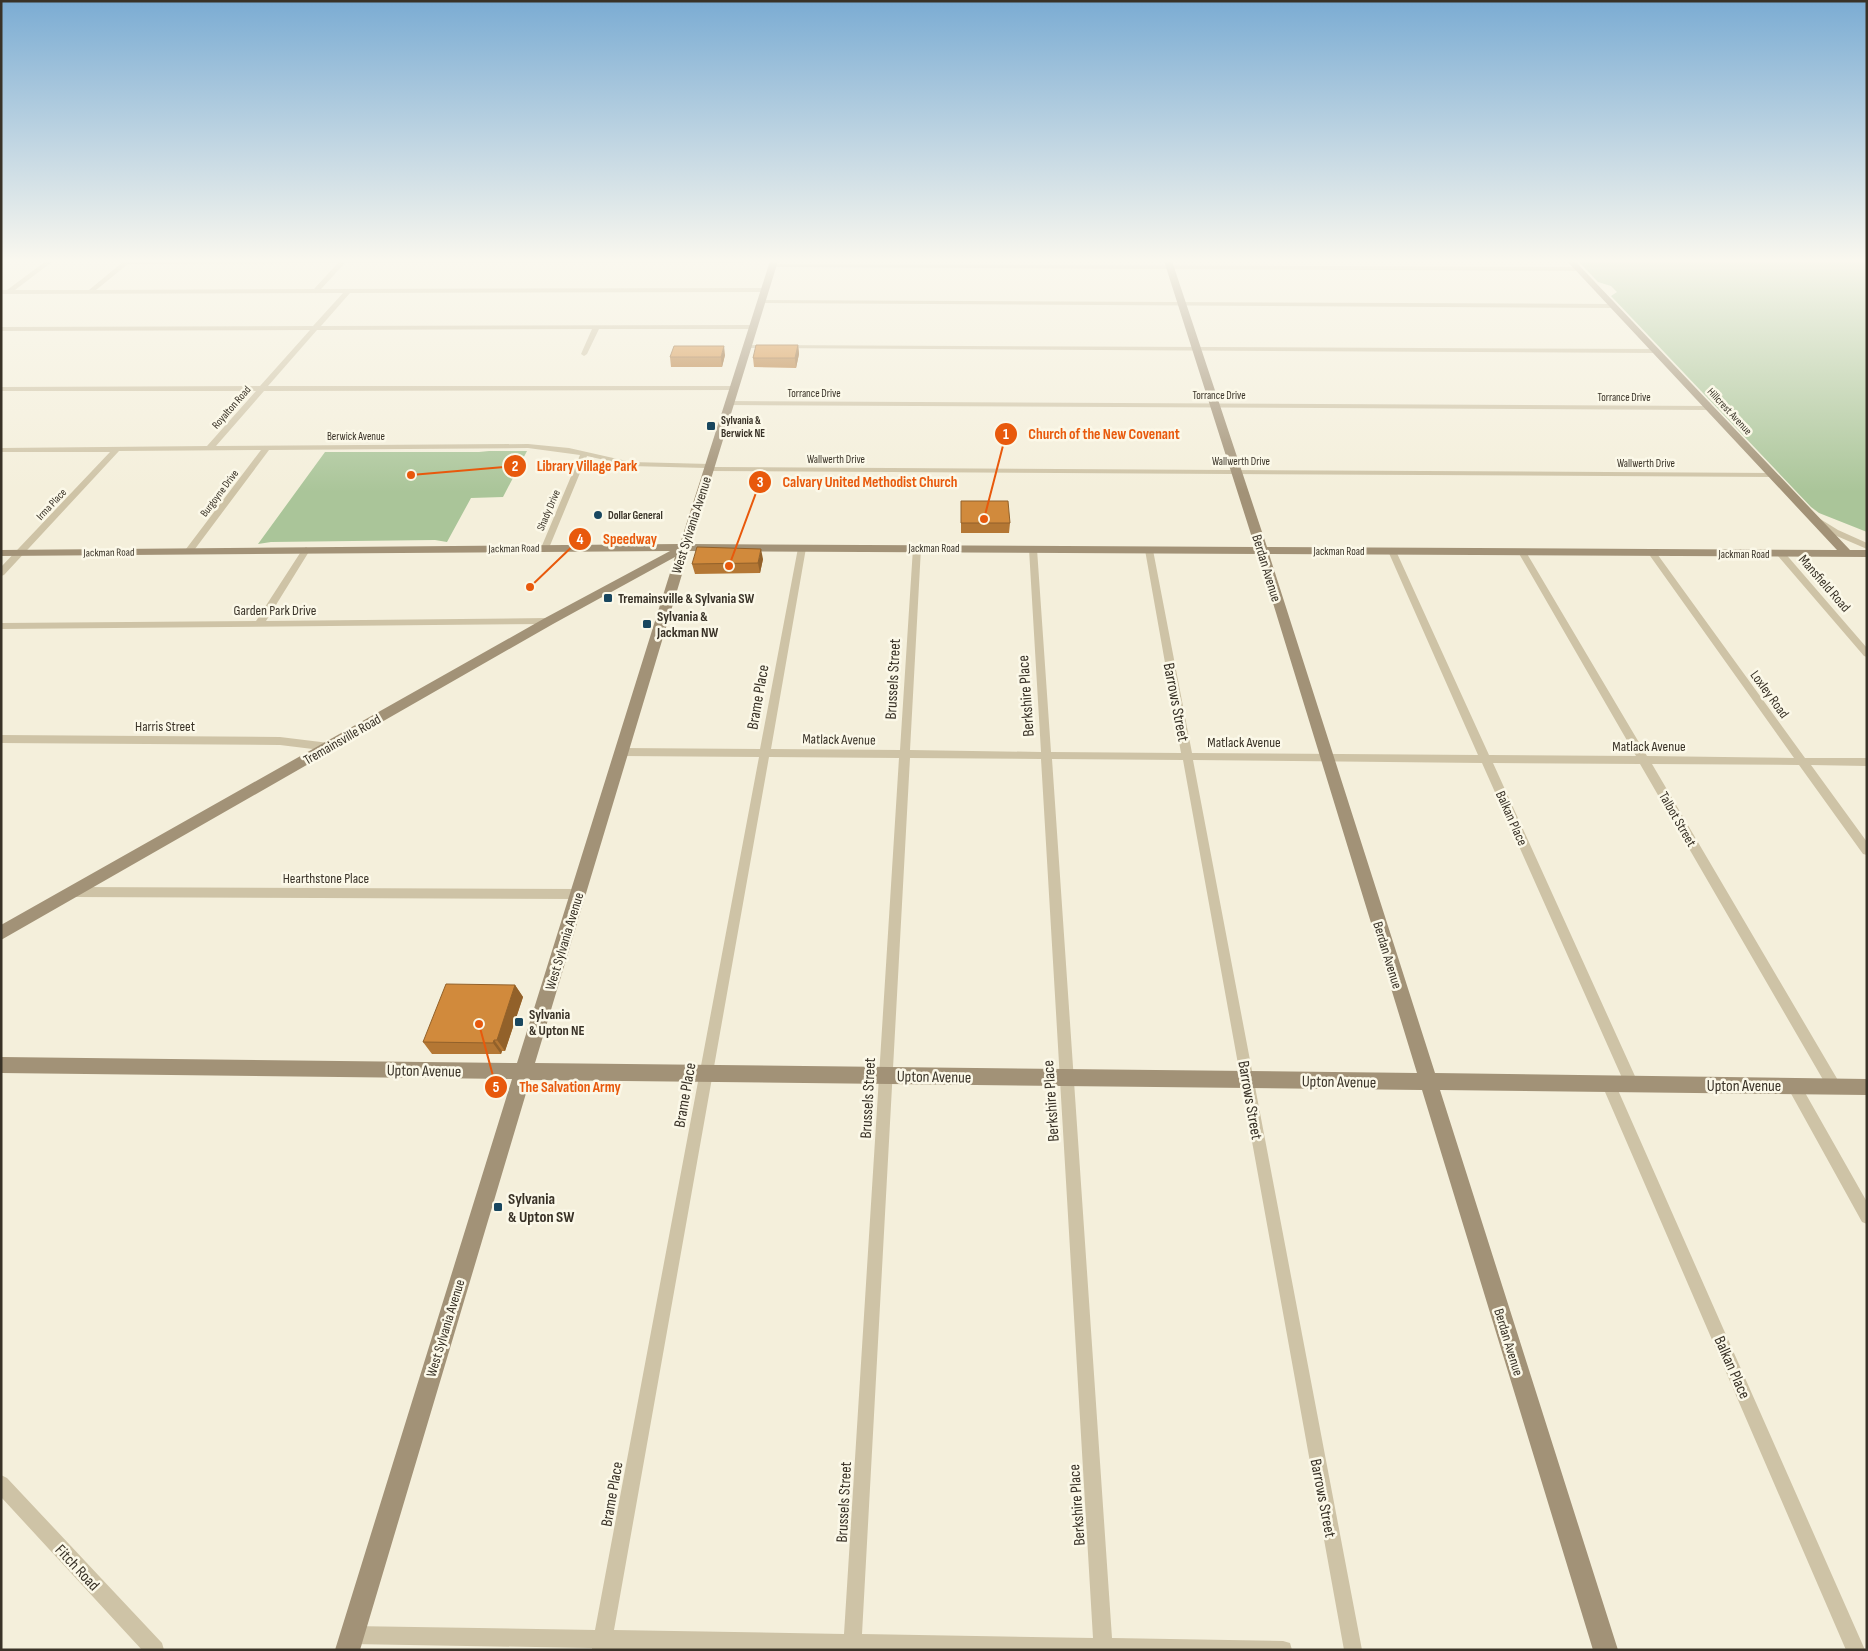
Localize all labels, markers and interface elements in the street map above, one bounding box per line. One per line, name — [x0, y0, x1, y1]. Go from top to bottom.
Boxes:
street label: Royalton Road — [209, 383, 254, 431]
street label: Hillcrest Avenue — [1705, 385, 1755, 437]
street label: Torrance Drive — [787, 387, 841, 400]
street label: Torrance Drive — [1192, 389, 1246, 402]
street label: Torrance Drive — [1597, 391, 1651, 404]
place label: Sylvania & Berwick NE — [721, 414, 765, 440]
callout: Church of the New Covenant — [994, 419, 1190, 449]
marker: Sylvania & Berwick NE — [705, 420, 717, 432]
text: 1 — [1003, 425, 1009, 444]
text: Church of the New Covenant — [1028, 425, 1180, 444]
street label: Berwick Avenue — [327, 430, 385, 443]
callout: Library Village Park — [502, 451, 648, 481]
street label: Wallwerth Drive — [807, 453, 865, 466]
street label: Wallwerth Drive — [1212, 455, 1270, 468]
text: 2 — [512, 457, 518, 476]
text: Library Village Park — [537, 457, 638, 476]
street label: Wallwerth Drive — [1617, 457, 1675, 470]
street label: Burgoyne Drive — [198, 467, 241, 519]
callout: Calvary United Methodist Church — [747, 467, 968, 497]
text: 3 — [757, 473, 764, 492]
text: Calvary United Methodist Church — [782, 473, 958, 492]
street label: West Sylvania Avenue — [668, 474, 715, 576]
street label: Irma Place — [34, 486, 69, 523]
street label: Shady Drive — [534, 488, 563, 533]
marker: Dollar General — [592, 509, 604, 521]
place label: Dollar General — [608, 509, 663, 522]
callout: Speedway — [568, 524, 667, 554]
text: 4 — [577, 530, 584, 549]
text: Speedway — [603, 530, 658, 549]
street label: Berdan Avenue — [1248, 533, 1285, 604]
street label: Jackman Road — [487, 542, 540, 555]
street label: Jackman Road — [907, 542, 960, 555]
street label: Jackman Road — [1312, 545, 1365, 558]
street label: Jackman Road — [82, 546, 135, 559]
street label: Jackman Road — [1717, 548, 1770, 561]
street label: Mansfield Road — [1795, 551, 1854, 616]
place label: Tremainsville & Sylvania SW — [618, 590, 755, 607]
marker: Tremainsville & Sylvania SW — [602, 592, 614, 604]
street label: Garden Park Drive — [234, 602, 316, 619]
place label: Sylvania & Jackman NW — [656, 608, 719, 641]
marker: Sylvania & Jackman NW — [641, 618, 653, 630]
street label: Brussels Street — [882, 638, 905, 720]
street label: Berkshire Place — [1014, 655, 1039, 737]
street label: Barrows Street — [1159, 661, 1192, 743]
street label: Brame Place — [743, 663, 774, 731]
street label: Loxley Road — [1747, 667, 1793, 722]
street label: Tremainsville Road — [301, 710, 384, 768]
street label: Harris Street — [135, 718, 195, 735]
street label: Matlack Avenue — [802, 730, 876, 749]
street label: Matlack Avenue — [1207, 734, 1281, 751]
street label: Matlack Avenue — [1612, 738, 1686, 755]
street label: Balkan Place — [1492, 788, 1531, 848]
street label: Talbot Street — [1655, 789, 1700, 850]
street label: Hearthstone Place — [283, 870, 369, 887]
street label: West Sylvania Avenue — [542, 890, 587, 992]
street label: Berdan Avenue — [1369, 920, 1406, 991]
place label: Sylvania & Upton NE — [529, 1006, 585, 1039]
marker: Sylvania & Upton NE — [513, 1016, 525, 1028]
street label: Brussels Street — [857, 1057, 880, 1139]
street label: Barrows Street — [1233, 1059, 1266, 1141]
street label: Berkshire Place — [1039, 1060, 1064, 1142]
street label: Upton Avenue — [387, 1061, 461, 1082]
street label: Brame Place — [670, 1061, 701, 1129]
street label: Upton Avenue — [897, 1067, 971, 1088]
callout: The Salvation Army — [484, 1072, 631, 1102]
street label: Upton Avenue — [1302, 1072, 1376, 1093]
street label: Upton Avenue — [1707, 1077, 1781, 1096]
text: 5 — [493, 1078, 500, 1097]
text: The Salvation Army — [519, 1078, 622, 1097]
place label: Sylvania & Upton SW — [508, 1190, 575, 1227]
marker: Sylvania & Upton SW — [492, 1201, 504, 1213]
street label: West Sylvania Avenue — [423, 1277, 468, 1379]
street label: Berdan Avenue — [1490, 1307, 1527, 1378]
street label: Balkan Place — [1709, 1333, 1754, 1402]
street label: Barrows Street — [1306, 1457, 1339, 1539]
street label: Brame Place — [597, 1460, 628, 1528]
street label: Brussels Street — [833, 1461, 856, 1543]
street label: Berkshire Place — [1065, 1464, 1090, 1546]
street label: Fitch Road — [51, 1541, 103, 1595]

